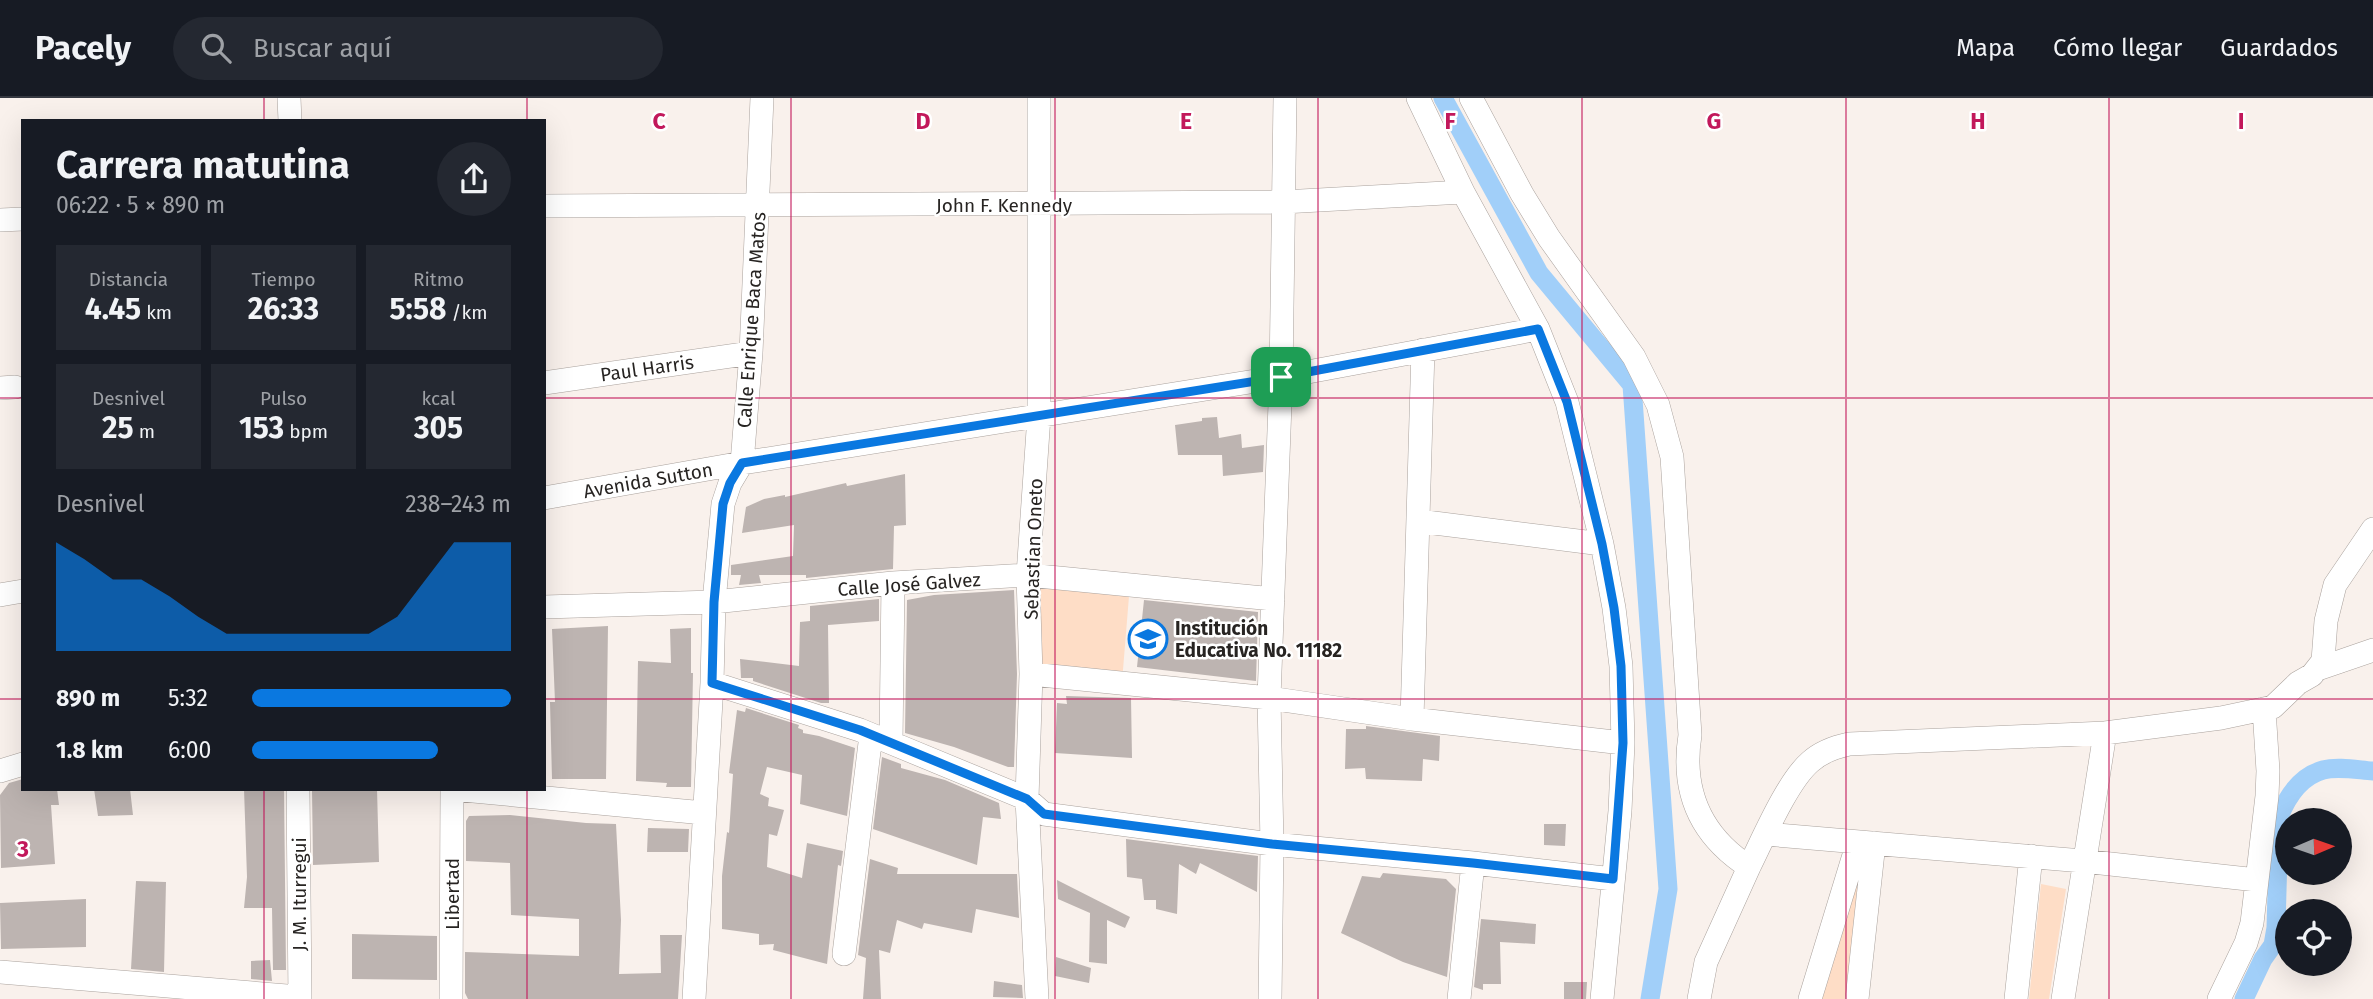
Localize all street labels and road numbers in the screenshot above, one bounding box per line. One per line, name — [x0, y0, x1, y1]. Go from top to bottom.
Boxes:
street label: John F. Kennedy — [936, 194, 1073, 217]
street label: Calle Enrique Baca Matos — [732, 211, 771, 429]
street label: Paul Harris — [599, 351, 695, 386]
street label: Avenida Sutton — [582, 458, 715, 503]
street label: Sebastian Oneto — [1020, 478, 1047, 620]
street label: Calle José Galvez — [837, 568, 981, 601]
street label: J. M. Iturregui — [288, 837, 311, 951]
street label: Libertad — [441, 858, 464, 930]

